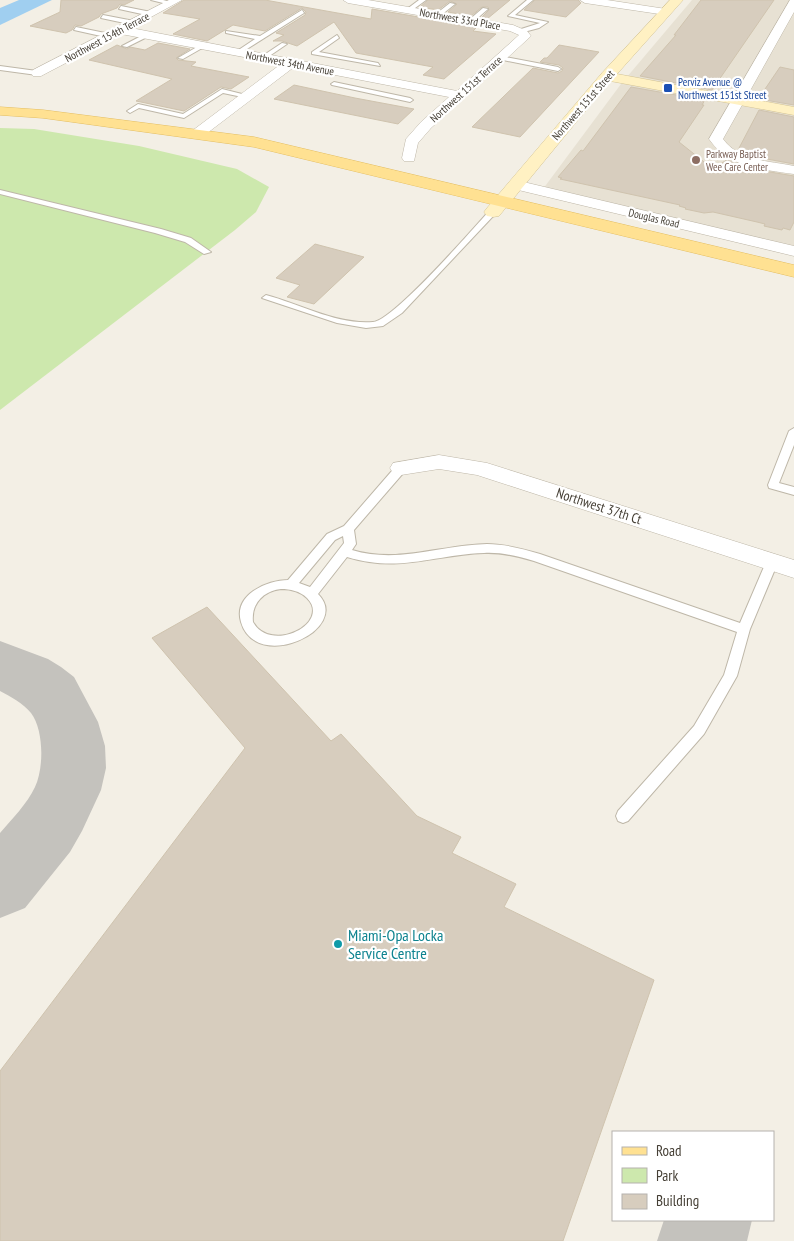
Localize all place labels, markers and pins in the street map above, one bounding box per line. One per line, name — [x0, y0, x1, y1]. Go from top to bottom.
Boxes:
place label: Perviz Avenue @ Northwest 151st Street — [678, 75, 767, 102]
marker: Perviz Avenue @ Northwest 151st Street — [662, 82, 674, 94]
place label: Parkway Baptist Wee Care Center — [706, 147, 768, 174]
marker: Parkway Baptist Wee Care Center — [690, 154, 702, 166]
place label: Miami-Opa Locka Service Centre — [348, 925, 443, 963]
marker: Miami-Opa Locka Service Centre — [332, 938, 344, 950]

